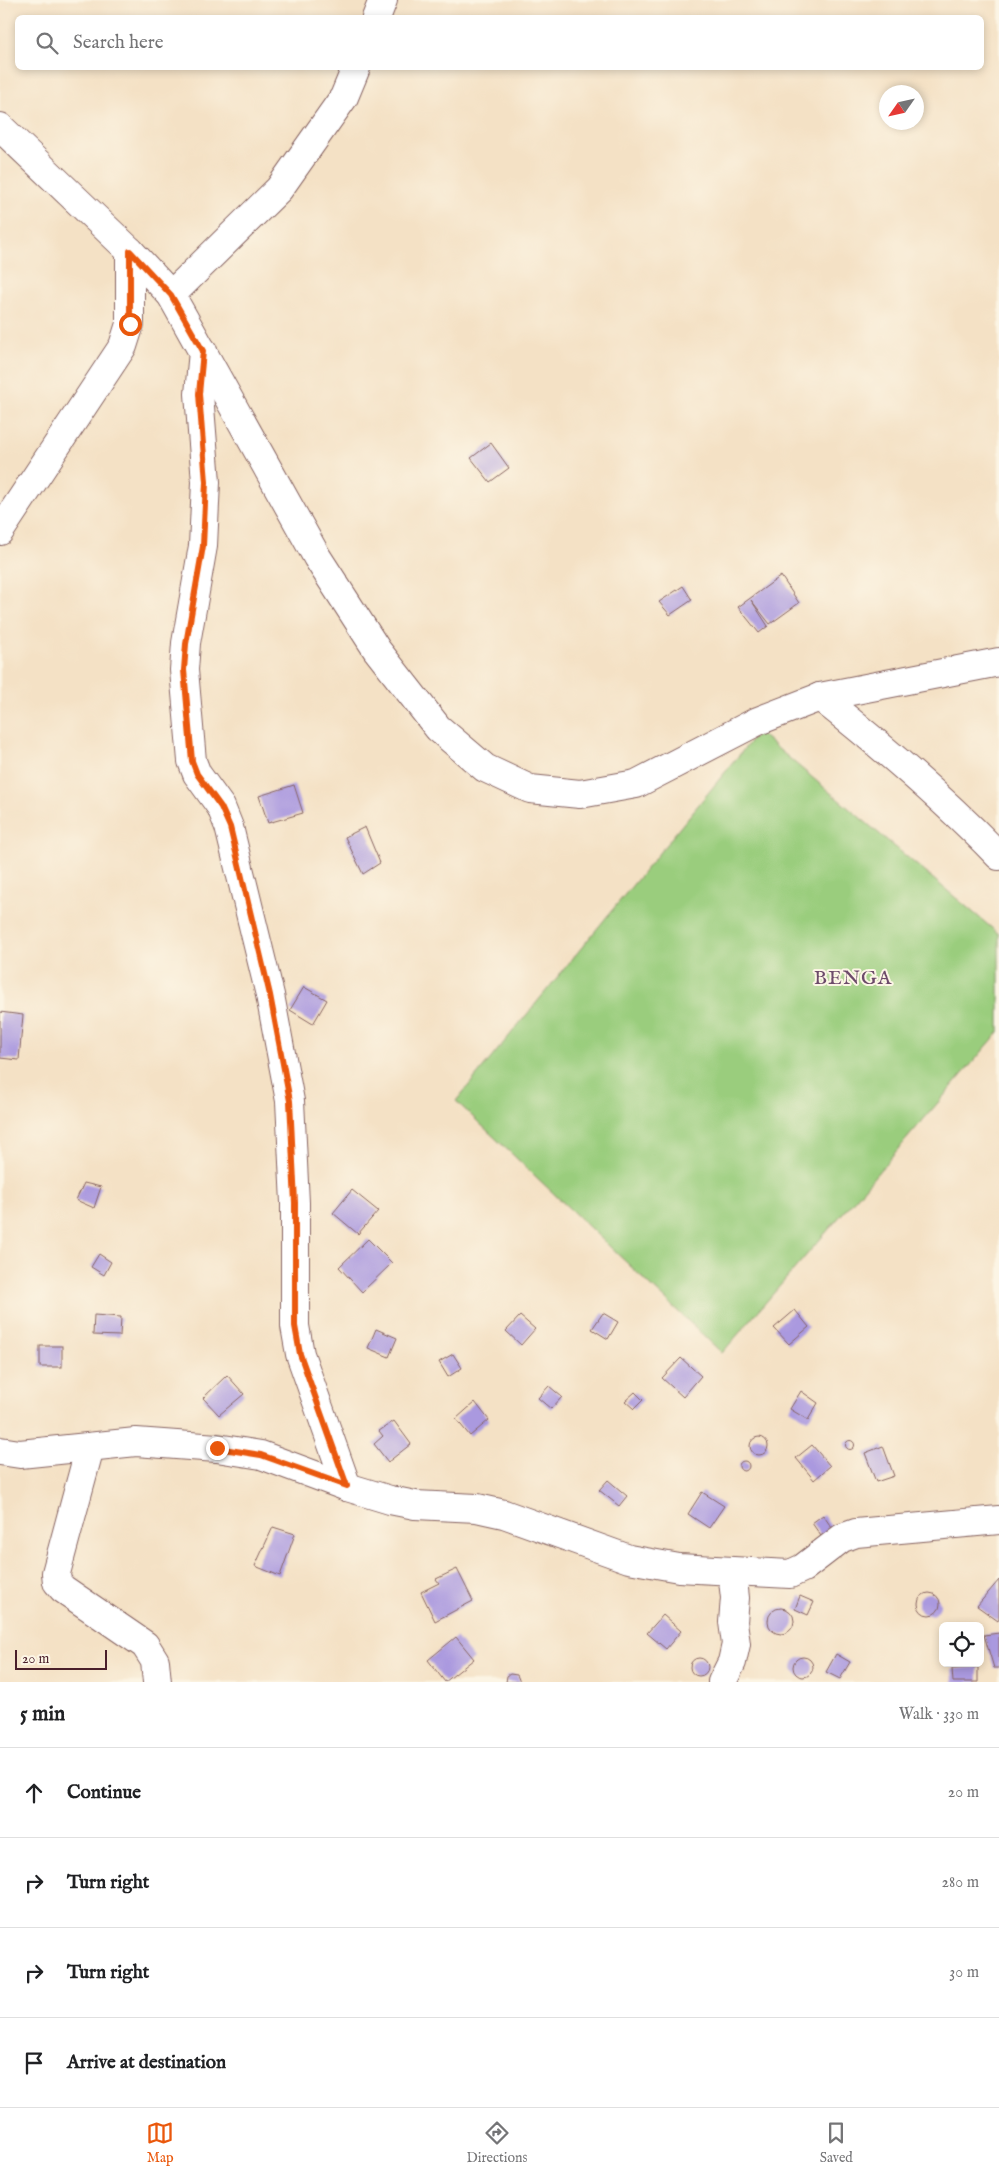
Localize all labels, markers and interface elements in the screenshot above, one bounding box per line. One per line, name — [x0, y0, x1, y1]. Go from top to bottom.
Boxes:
search box — [15, 15, 984, 70]
icon: search — [33, 29, 61, 57]
text: Search here — [73, 31, 164, 55]
north arrow — [879, 85, 924, 130]
route start — [119, 313, 142, 336]
district label: BENGA — [814, 966, 892, 991]
route end — [206, 1437, 229, 1460]
map controls — [939, 1622, 984, 1667]
button: locate — [939, 1622, 984, 1667]
scale bar — [15, 1647, 108, 1670]
text: 20 m — [22, 1650, 49, 1668]
text: 5 min — [20, 1701, 65, 1728]
text: Walk · 330 m — [899, 1705, 979, 1725]
icon: ahead — [20, 1779, 48, 1807]
text: Continue — [67, 1781, 141, 1805]
text: 20 m — [948, 1783, 979, 1803]
icon: right — [20, 1869, 48, 1897]
text: Turn right — [67, 1871, 149, 1895]
text: 280 m — [942, 1873, 979, 1893]
icon: right — [20, 1959, 48, 1987]
text: Turn right — [67, 1961, 149, 1985]
text: 30 m — [949, 1963, 979, 1983]
icon: arrive — [20, 2049, 48, 2077]
text: Arrive at destination — [67, 2051, 226, 2075]
tab: Map — [146, 2119, 174, 2167]
tab: Directions — [466, 2119, 527, 2167]
tab: Saved — [820, 2119, 853, 2167]

